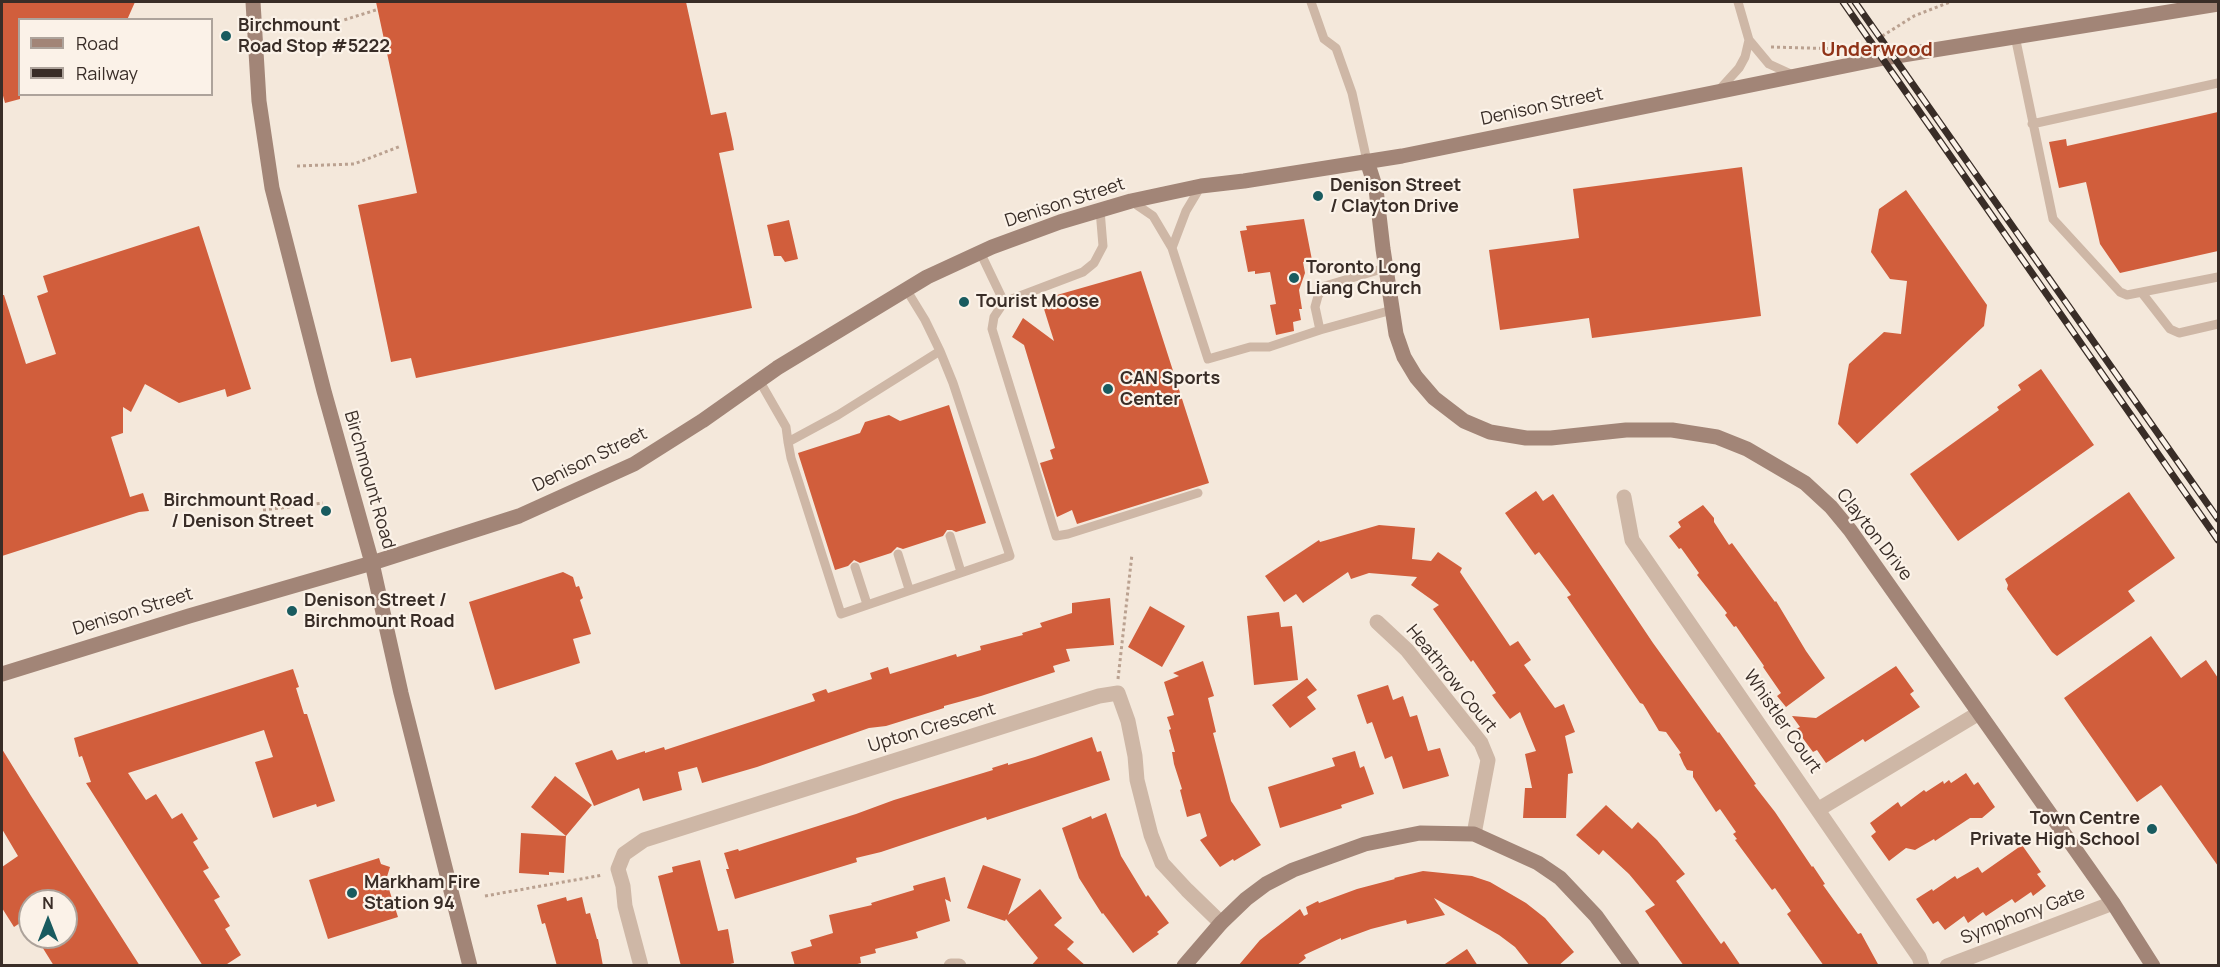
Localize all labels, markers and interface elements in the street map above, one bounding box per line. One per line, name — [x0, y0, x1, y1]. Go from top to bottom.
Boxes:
place label: Birchmount Road Stop #5222 — [238, 15, 390, 57]
legend — [18, 18, 213, 96]
marker: Birchmount Road Stop #5222 — [219, 29, 233, 43]
text: Road — [76, 31, 119, 55]
district label: Underwood — [1821, 38, 1933, 62]
text: Railway — [76, 61, 138, 85]
street label: Denison Street — [1479, 83, 1605, 131]
street label: Denison Street — [1002, 173, 1128, 233]
place label: Denison Street / Clayton Drive — [1330, 175, 1461, 218]
marker: Denison Street / Clayton Drive — [1311, 189, 1325, 203]
place label: Toronto Long Liang Church — [1306, 257, 1421, 300]
marker: Toronto Long Liang Church — [1287, 271, 1301, 285]
place label: Tourist Moose — [976, 291, 1099, 313]
marker: Tourist Moose — [957, 295, 971, 309]
place label: CAN Sports Center — [1120, 368, 1220, 410]
marker: CAN Sports Center — [1101, 382, 1115, 396]
street label: Birchmount Road — [339, 408, 399, 552]
street label: Denison Street — [529, 423, 651, 497]
street label: Clayton Drive — [1831, 485, 1917, 585]
place label: Birchmount Road / Denison Street — [163, 490, 314, 532]
marker: Birchmount Road / Denison Street — [319, 504, 333, 518]
street label: Denison Street — [70, 583, 196, 641]
place label: Denison Street / Birchmount Road — [304, 590, 455, 632]
marker: Denison Street / Birchmount Road — [285, 604, 299, 618]
street label: Heathrow Court — [1401, 621, 1501, 737]
street label: Whistler Court — [1738, 666, 1826, 778]
street label: Upton Crescent — [866, 698, 998, 758]
place label: Town Centre Private High School — [1970, 808, 2140, 850]
marker: Town Centre Private High School — [2145, 822, 2159, 836]
place label: Markham Fire Station 94 — [364, 872, 480, 914]
street label: Symphony Gate — [1958, 882, 2088, 950]
marker: Markham Fire Station 94 — [345, 886, 359, 900]
north arrow — [18, 889, 78, 949]
text: N — [42, 892, 54, 914]

